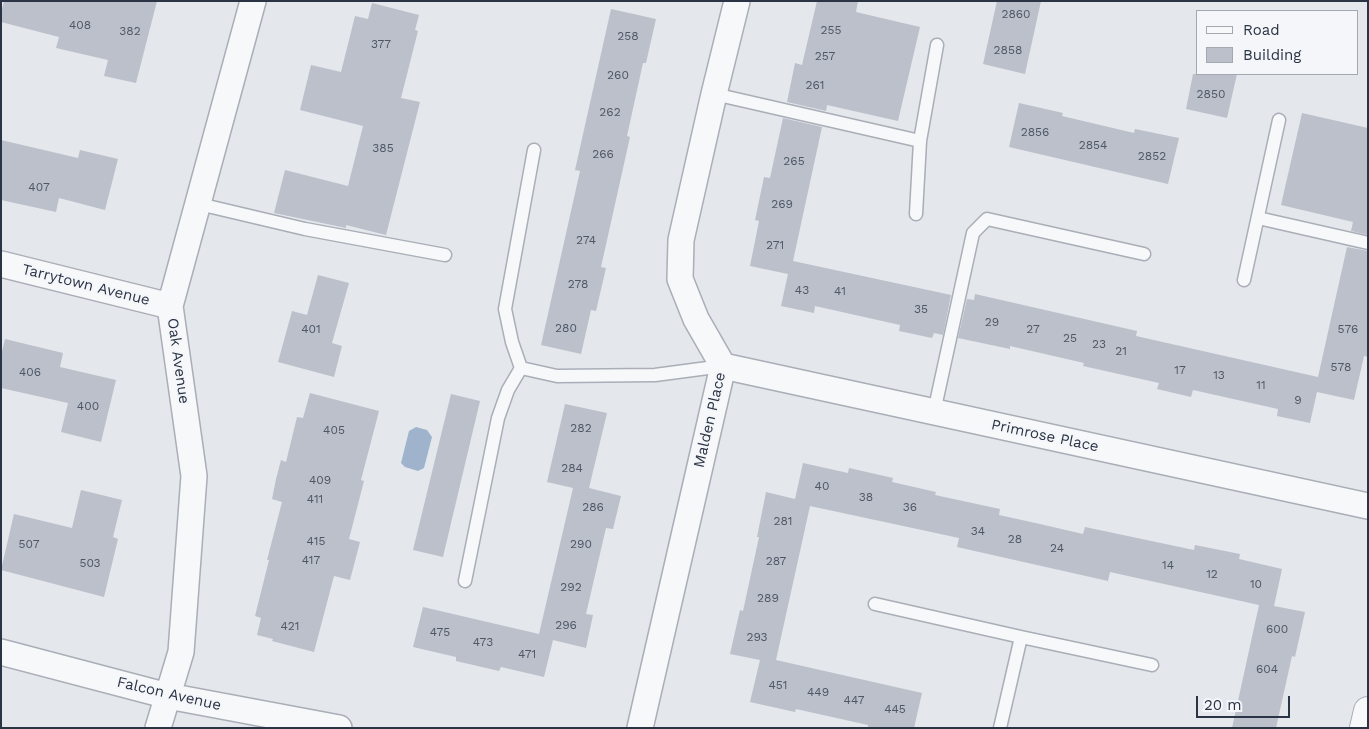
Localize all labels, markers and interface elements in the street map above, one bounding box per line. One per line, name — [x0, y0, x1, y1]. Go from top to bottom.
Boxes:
house number: 2860 — [1001, 7, 1031, 21]
legend — [1196, 10, 1359, 75]
house number: 408 — [69, 18, 91, 32]
text: Road — [1243, 21, 1280, 39]
house number: 255 — [821, 23, 841, 37]
house number: 382 — [119, 24, 141, 38]
house number: 258 — [617, 29, 639, 43]
house number: 377 — [371, 37, 391, 51]
house number: 2858 — [994, 43, 1022, 57]
text: Building — [1243, 46, 1301, 64]
house number: 257 — [815, 49, 835, 63]
house number: 260 — [607, 68, 629, 82]
house number: 261 — [806, 78, 824, 92]
house number: 2850 — [1197, 87, 1225, 101]
house number: 262 — [599, 105, 621, 119]
house number: 2856 — [1021, 125, 1049, 139]
house number: 2854 — [1079, 138, 1107, 152]
house number: 385 — [372, 141, 394, 155]
house number: 266 — [592, 147, 614, 161]
house number: 2852 — [1138, 149, 1166, 163]
house number: 265 — [783, 154, 805, 168]
house number: 407 — [28, 180, 50, 194]
house number: 269 — [771, 197, 793, 211]
house number: 274 — [576, 233, 596, 247]
house number: 271 — [766, 238, 784, 252]
street label: Tarrytown Avenue — [20, 260, 152, 310]
house number: 278 — [568, 277, 588, 291]
house number: 43 — [795, 283, 809, 297]
house number: 41 — [834, 284, 846, 298]
house number: 35 — [914, 302, 928, 316]
house number: 29 — [985, 315, 999, 329]
street label: Oak Avenue — [163, 317, 193, 405]
house number: 280 — [555, 321, 577, 335]
house number: 401 — [301, 322, 321, 336]
house number: 27 — [1026, 322, 1040, 336]
house number: 576 — [1338, 322, 1358, 336]
house number: 25 — [1063, 331, 1077, 345]
house number: 23 — [1092, 337, 1106, 351]
house number: 21 — [1115, 344, 1127, 358]
house number: 578 — [1331, 360, 1351, 374]
house number: 17 — [1174, 363, 1186, 377]
house number: 406 — [19, 365, 41, 379]
house number: 13 — [1213, 368, 1225, 382]
street label: Malden Place — [690, 370, 730, 470]
house number: 11 — [1256, 378, 1266, 392]
house number: 9 — [1294, 393, 1302, 407]
house number: 400 — [77, 399, 99, 413]
street label: Primrose Place — [990, 416, 1100, 456]
house number: 282 — [570, 421, 592, 435]
house number: 405 — [323, 423, 345, 437]
house number: 284 — [561, 461, 583, 475]
house number: 409 — [309, 473, 331, 487]
house number: 40 — [815, 479, 829, 493]
house number: 38 — [859, 490, 873, 504]
house number: 411 — [307, 492, 323, 506]
house number: 286 — [582, 500, 604, 514]
house number: 36 — [903, 500, 917, 514]
house number: 281 — [773, 514, 793, 528]
house number: 34 — [971, 524, 985, 538]
house number: 28 — [1008, 532, 1022, 546]
house number: 415 — [307, 534, 325, 548]
house number: 507 — [19, 537, 39, 551]
house number: 290 — [570, 537, 592, 551]
house number: 24 — [1050, 541, 1064, 555]
house number: 417 — [302, 553, 320, 567]
house number: 287 — [766, 554, 786, 568]
house number: 503 — [79, 556, 101, 570]
house number: 14 — [1162, 558, 1174, 572]
house number: 12 — [1206, 567, 1218, 581]
house number: 10 — [1250, 577, 1262, 591]
house number: 292 — [560, 580, 582, 594]
house number: 289 — [757, 591, 779, 605]
house number: 296 — [555, 618, 577, 632]
house number: 421 — [280, 619, 300, 633]
house number: 600 — [1266, 622, 1288, 636]
house number: 475 — [430, 625, 450, 639]
house number: 293 — [746, 630, 768, 644]
house number: 473 — [473, 635, 493, 649]
house number: 471 — [518, 647, 536, 661]
house number: 604 — [1256, 662, 1278, 676]
street label: Falcon Avenue — [115, 673, 223, 715]
house number: 451 — [769, 678, 787, 692]
house number: 449 — [807, 685, 829, 699]
scale bar — [1199, 686, 1293, 718]
house number: 447 — [844, 693, 864, 707]
text: 20 m — [1204, 696, 1242, 714]
house number: 445 — [884, 702, 906, 716]

